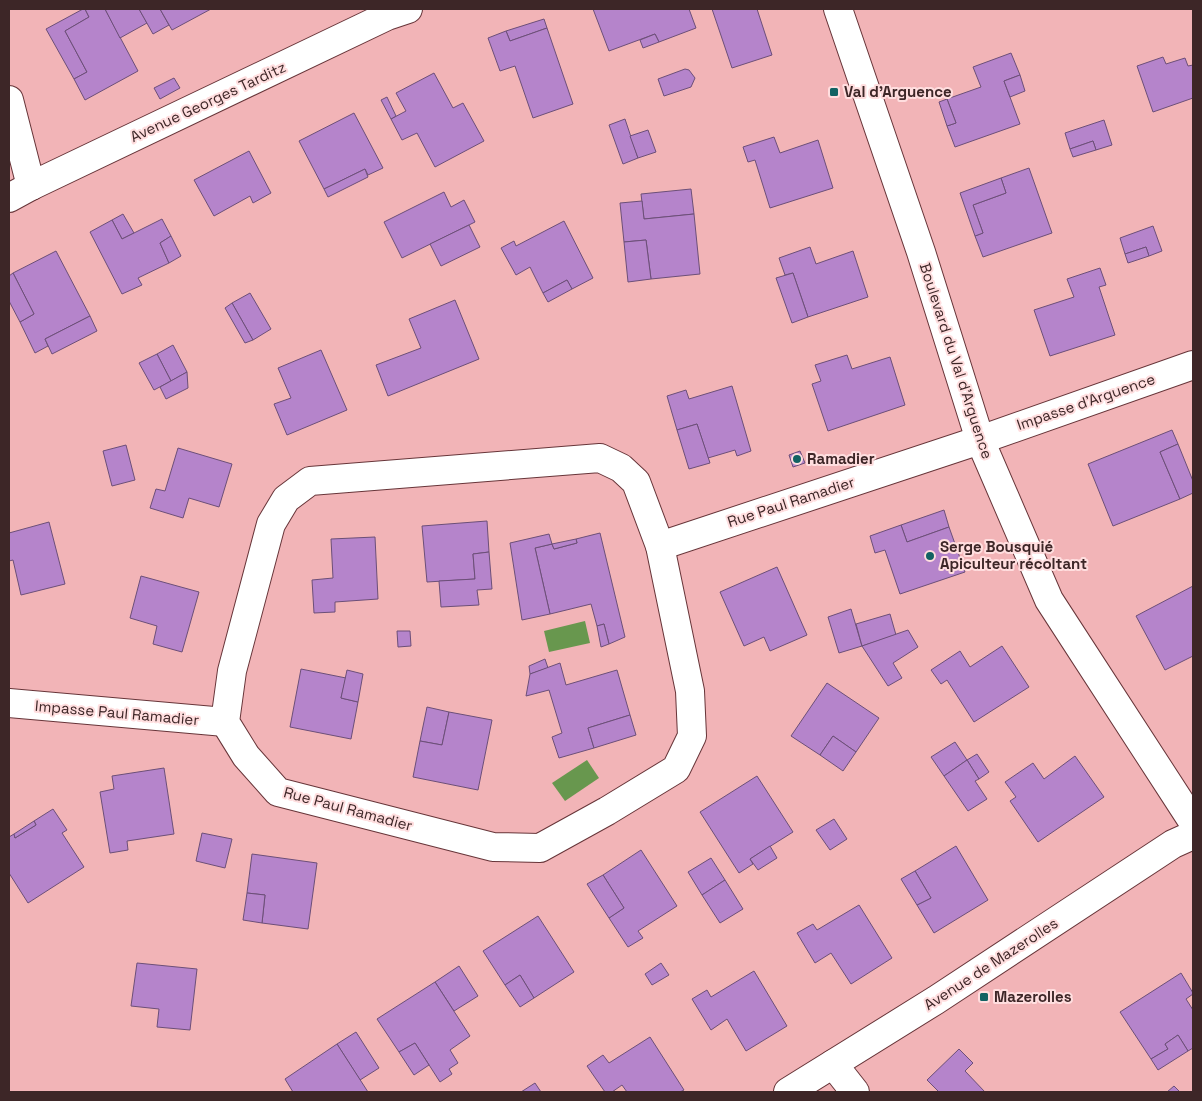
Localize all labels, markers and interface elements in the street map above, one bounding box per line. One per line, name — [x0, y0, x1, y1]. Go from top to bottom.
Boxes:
street label: Avenue Georges Tarditz — [127, 57, 289, 146]
place label: Val d'Arguence — [844, 82, 952, 101]
marker: Val d'Arguence — [828, 86, 840, 98]
street label: Boulevard du Val d'Arguence — [916, 260, 997, 461]
street label: Impasse d'Arguence — [1014, 369, 1158, 434]
place label: Ramadier — [807, 449, 875, 468]
marker: Ramadier — [791, 453, 803, 465]
street label: Rue Paul Ramadier — [725, 472, 857, 531]
place label: Serge Bousquié Apiculteur récoltant — [940, 537, 1087, 573]
marker: Serge Bousquié Apiculteur récoltant — [924, 550, 936, 562]
street label: Impasse Paul Ramadier — [34, 696, 200, 729]
street label: Rue Paul Ramadier — [282, 782, 415, 835]
street label: Avenue de Mazerolles — [921, 914, 1061, 1014]
place label: Mazerolles — [994, 988, 1072, 1006]
marker: Mazerolles — [978, 991, 990, 1003]

